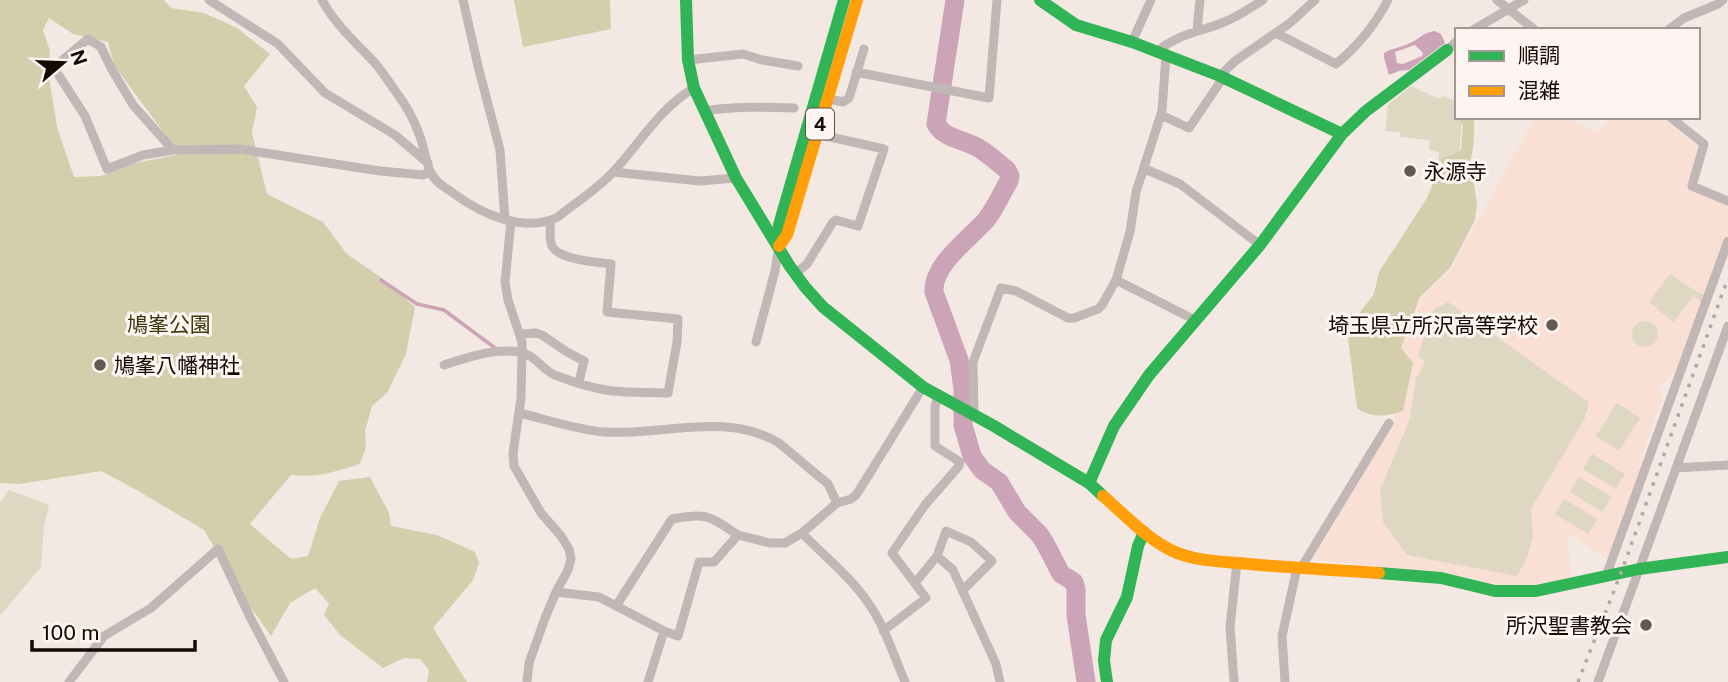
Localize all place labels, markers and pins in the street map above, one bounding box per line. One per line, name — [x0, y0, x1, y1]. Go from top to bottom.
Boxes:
place label: 永源寺 — [1424, 159, 1487, 184]
marker: 永源寺 — [1402, 163, 1418, 179]
place label: 埼玉県立所沢高等学校 — [1328, 313, 1538, 338]
marker: 埼玉県立所沢高等学校 — [1544, 317, 1560, 333]
place label: 鳩峯八幡神社 — [114, 353, 240, 378]
marker: 鳩峯八幡神社 — [92, 357, 108, 373]
place label: 所沢聖書教会 — [1506, 613, 1632, 638]
marker: 所沢聖書教会 — [1638, 617, 1654, 633]

